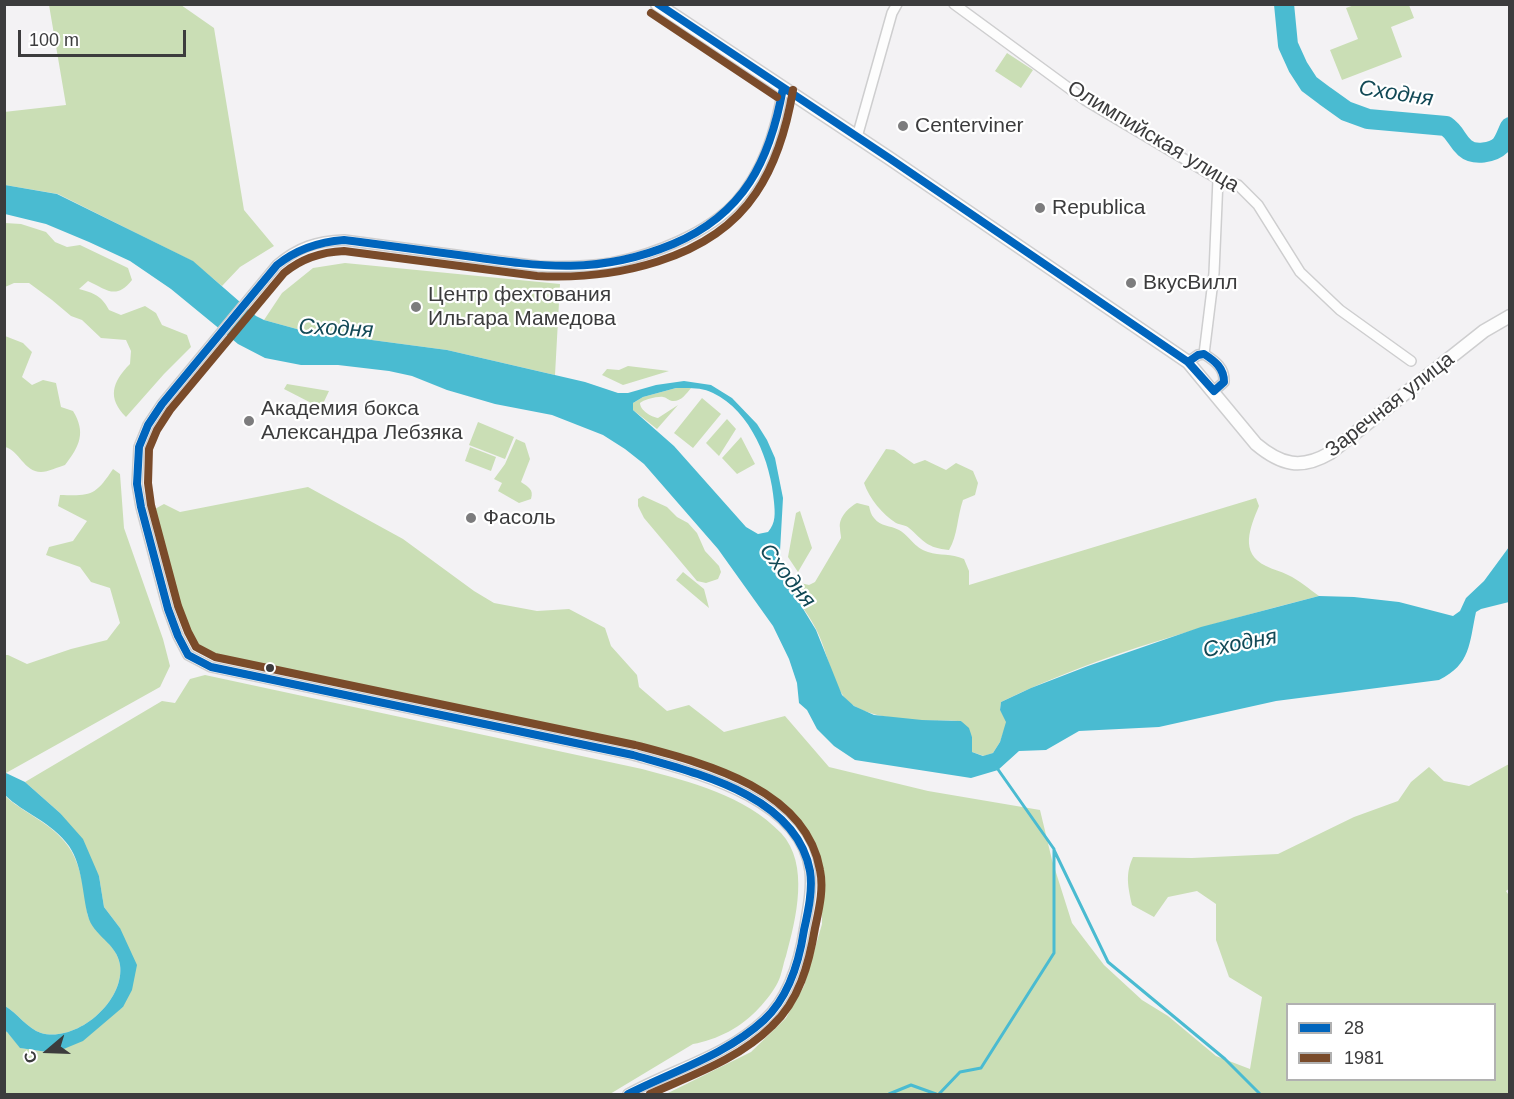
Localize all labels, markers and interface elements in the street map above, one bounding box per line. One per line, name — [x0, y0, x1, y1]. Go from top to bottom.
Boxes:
scale bar — [21, 18, 189, 56]
text: 100 m — [29, 30, 79, 50]
water label: Сходня — [1357, 75, 1435, 113]
street label: Олимпийская улица — [1062, 76, 1244, 198]
place label: Centerviner — [915, 113, 1024, 139]
marker: Centerviner — [896, 119, 910, 133]
place label: Republica — [1052, 195, 1145, 221]
marker: Republica — [1033, 201, 1047, 215]
place label: ВкусВилл — [1143, 270, 1237, 296]
marker: ВкусВилл — [1124, 276, 1138, 290]
place label: Центр фехтования Ильгара Мамедова — [428, 282, 616, 332]
marker: Центр фехтования Ильгара Мамедова — [409, 300, 423, 314]
water label: Сходня — [298, 314, 374, 344]
street label: Заречная улица — [1321, 347, 1459, 463]
place label: Академия бокса Александра Лебзяка — [261, 396, 463, 446]
marker: Академия бокса Александра Лебзяка — [242, 414, 256, 428]
place label: Фасоль — [483, 505, 556, 531]
marker: Фасоль — [464, 511, 478, 525]
water label: Сходня — [753, 539, 821, 613]
water label: Сходня — [1201, 624, 1279, 664]
unlabelled marker — [264, 662, 276, 674]
legend — [1286, 1003, 1496, 1081]
text: 28 — [1344, 1018, 1364, 1038]
north arrow — [18, 1021, 78, 1081]
text: 1981 — [1344, 1048, 1384, 1068]
text: С — [21, 1049, 40, 1065]

